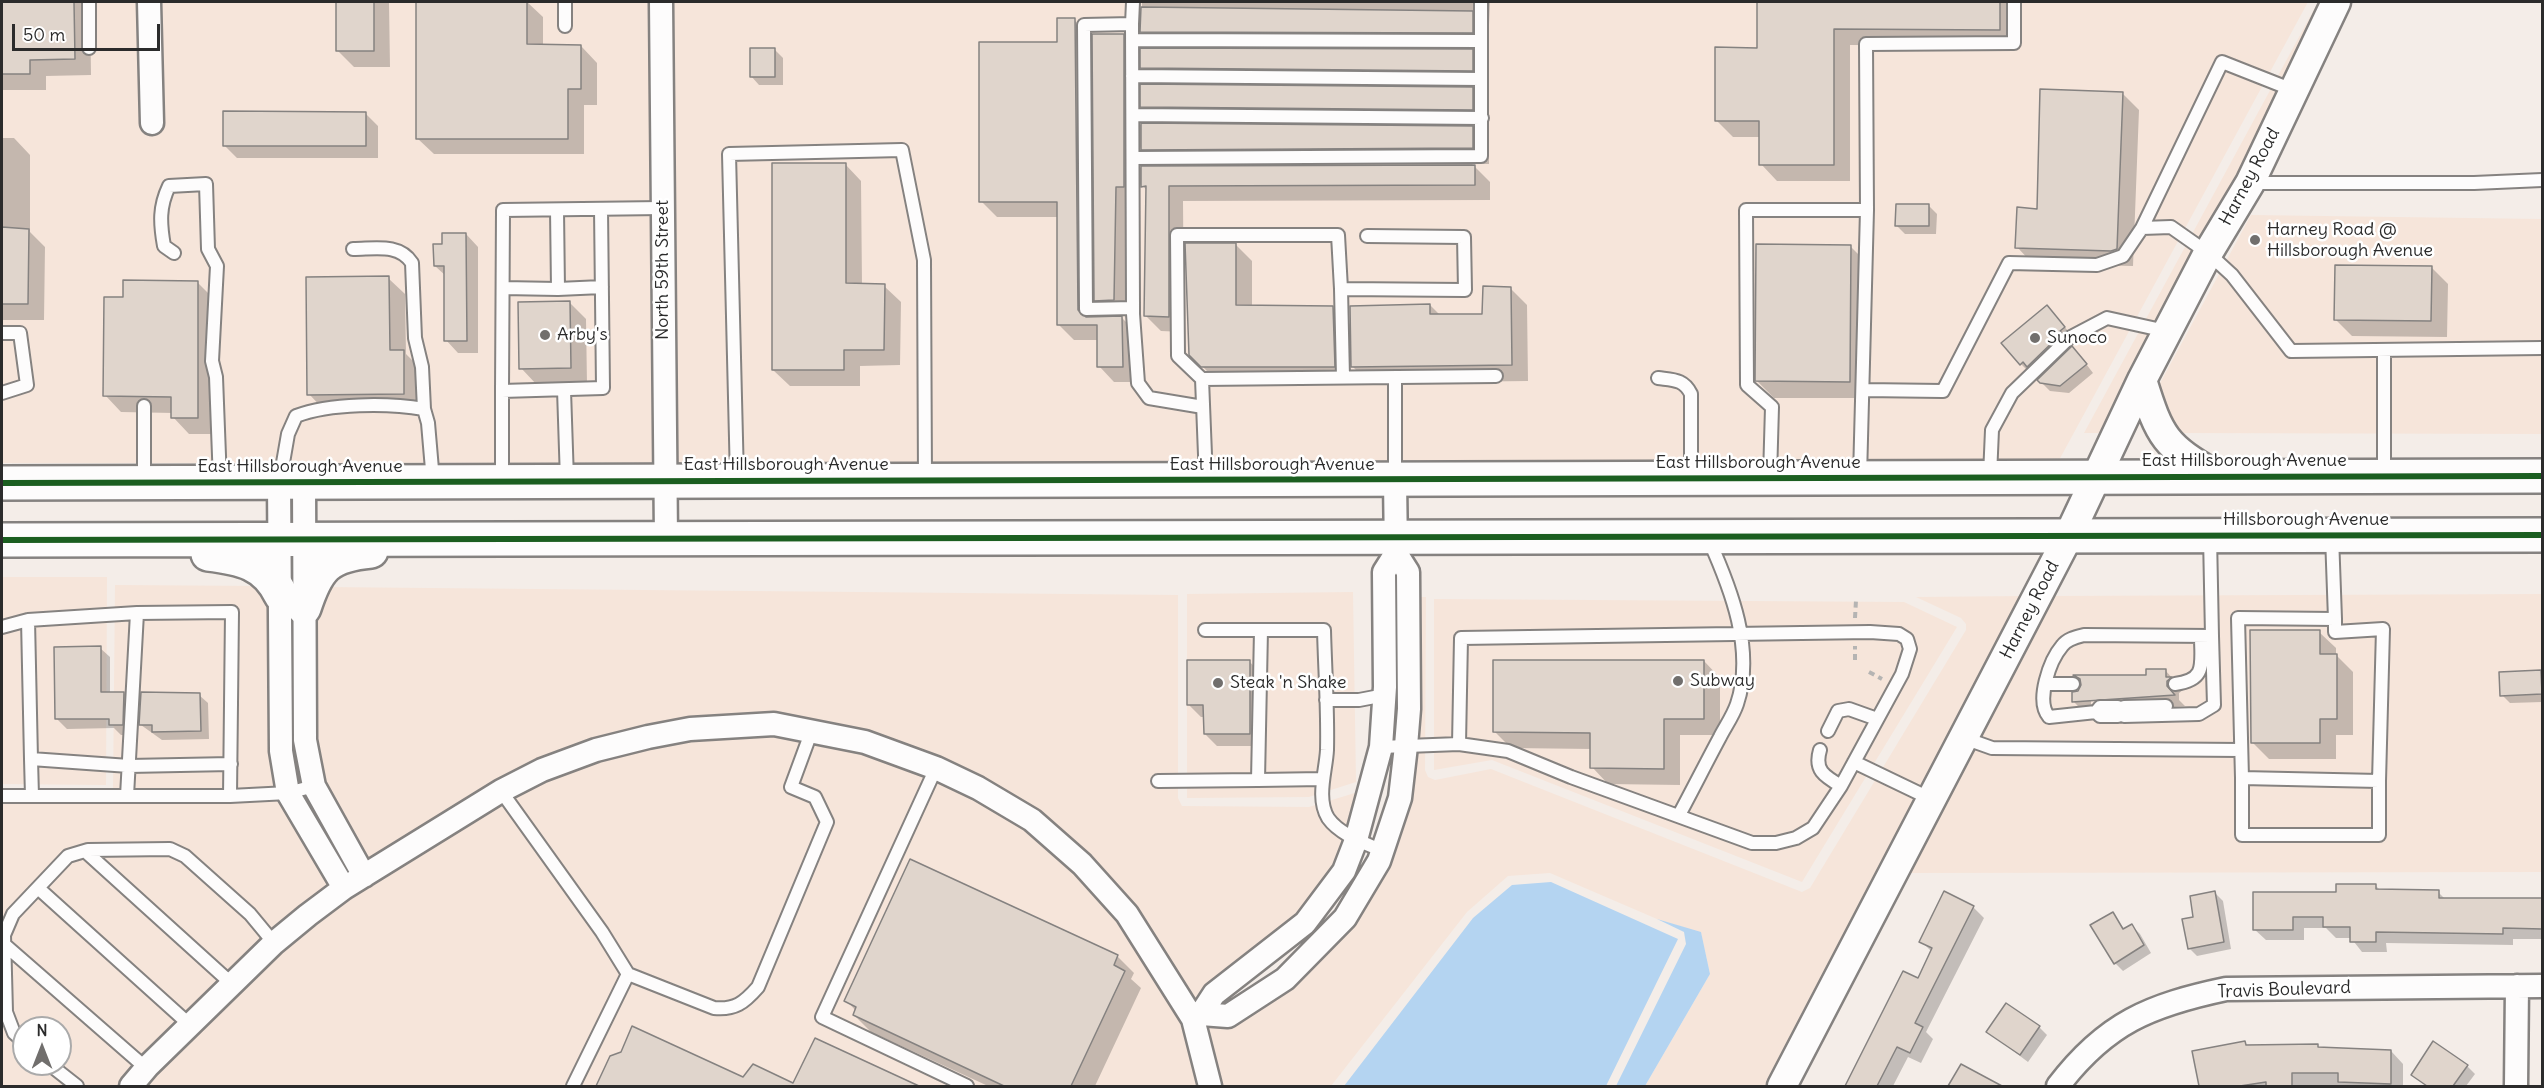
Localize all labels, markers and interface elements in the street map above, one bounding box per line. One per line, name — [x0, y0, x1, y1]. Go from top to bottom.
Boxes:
scale bar — [15, 12, 164, 50]
text: 50 m — [23, 23, 65, 46]
street label: Harney Road — [2215, 125, 2285, 229]
street label: North 59th Street — [652, 200, 674, 340]
place label: Harney Road @ Hillsborough Avenue — [2267, 219, 2433, 262]
marker: Harney Road @ Hillsborough Avenue — [2248, 233, 2262, 247]
place label: Arby's — [557, 324, 608, 346]
place label: Sunoco — [2047, 327, 2107, 349]
marker: Arby's — [538, 328, 552, 342]
marker: Sunoco — [2028, 331, 2042, 345]
street label: East Hillsborough Avenue — [2141, 450, 2347, 472]
street label: East Hillsborough Avenue — [1655, 452, 1861, 474]
street label: East Hillsborough Avenue — [683, 454, 889, 476]
street label: East Hillsborough Avenue — [1169, 454, 1375, 476]
street label: East Hillsborough Avenue — [197, 456, 403, 478]
street label: Hillsborough Avenue — [2223, 509, 2389, 531]
street label: Harney Road — [1996, 557, 2064, 663]
place label: Subway — [1690, 670, 1755, 692]
place label: Steak 'n Shake — [1230, 672, 1347, 694]
marker: Subway — [1671, 674, 1685, 688]
marker: Steak 'n Shake — [1211, 676, 1225, 690]
street label: Travis Boulevard — [2217, 977, 2351, 1003]
north arrow — [12, 1016, 72, 1076]
text: N — [36, 1020, 48, 1040]

